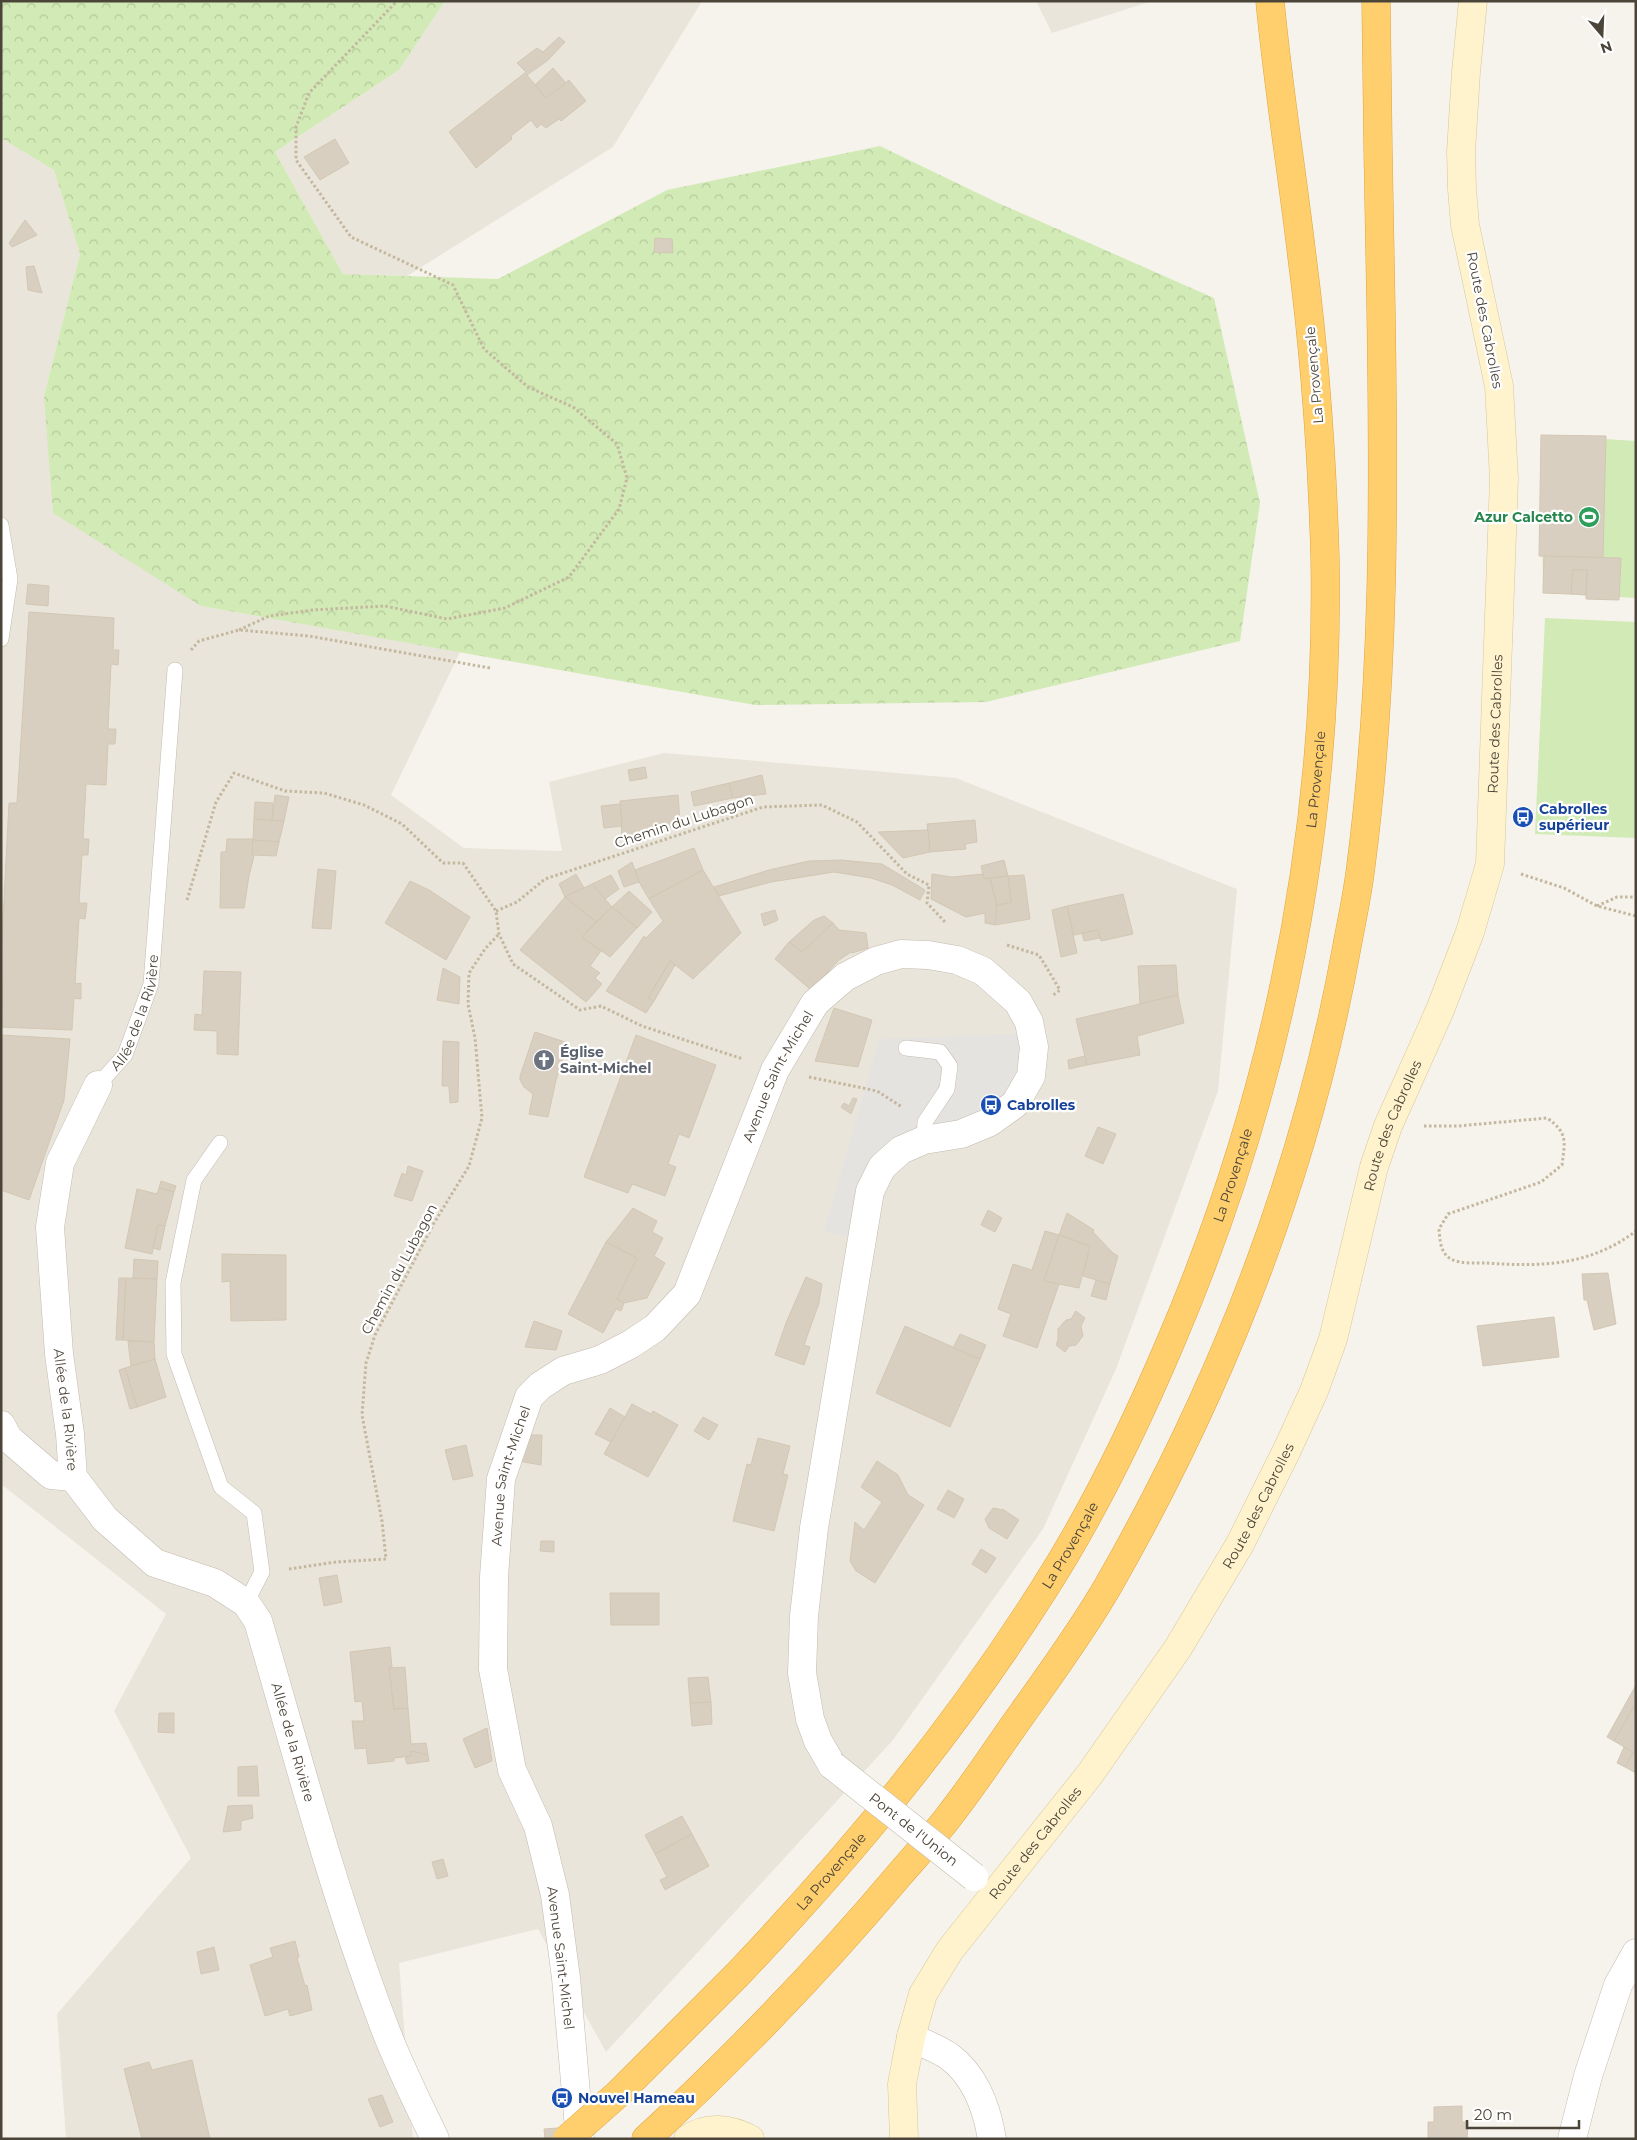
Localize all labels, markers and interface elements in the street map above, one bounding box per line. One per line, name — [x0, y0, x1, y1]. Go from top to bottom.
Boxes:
north arrow — [1577, 10, 1627, 60]
text: N — [1598, 37, 1615, 58]
street label: Route des Cabrolles — [1463, 250, 1507, 390]
street label: La Provençale — [1301, 326, 1327, 424]
sports icon: Azur Calcetto — [1577, 505, 1601, 529]
place label: Azur Calcetto — [1473, 508, 1573, 526]
street label: Route des Cabrolles — [1484, 654, 1507, 794]
street label: La Provençale — [1302, 730, 1329, 829]
street label: Chemin du Lubagon — [612, 790, 756, 852]
place label: Cabrolles supérieur — [1539, 800, 1609, 834]
bus stop icon: Cabrolles supérieur — [1511, 805, 1535, 829]
street label: Allée de la Rivière — [106, 954, 162, 1074]
street label: Avenue Saint-Michel — [739, 1007, 817, 1145]
place label: Église Saint-Michel — [560, 1043, 651, 1077]
church icon: Église Saint-Michel — [532, 1048, 556, 1072]
street label: Route des Cabrolles — [1360, 1057, 1425, 1193]
bus stop icon: Cabrolles — [979, 1093, 1003, 1117]
place label: Cabrolles — [1007, 1096, 1076, 1114]
street label: La Provençale — [1209, 1126, 1256, 1225]
street label: Chemin du Lubagon — [357, 1201, 441, 1337]
street label: Allée de la Rivière — [50, 1348, 82, 1472]
street label: Avenue Saint-Michel — [487, 1403, 534, 1547]
street label: Route des Cabrolles — [1218, 1440, 1298, 1572]
street label: La Provençale — [1038, 1499, 1102, 1592]
street label: Allée de la Rivière — [267, 1680, 319, 1804]
street label: Route des Cabrolles — [985, 1783, 1086, 1903]
street label: Pont de l'Union — [866, 1789, 962, 1870]
street label: La Provençale — [792, 1829, 870, 1914]
street label: Avenue Saint-Michel — [543, 1885, 579, 2031]
bus stop icon: Nouvel Hameau — [550, 2086, 574, 2110]
place label: Nouvel Hameau — [578, 2089, 695, 2107]
scale bar — [1467, 2098, 1580, 2130]
text: 20 m — [1474, 2105, 1512, 2124]

